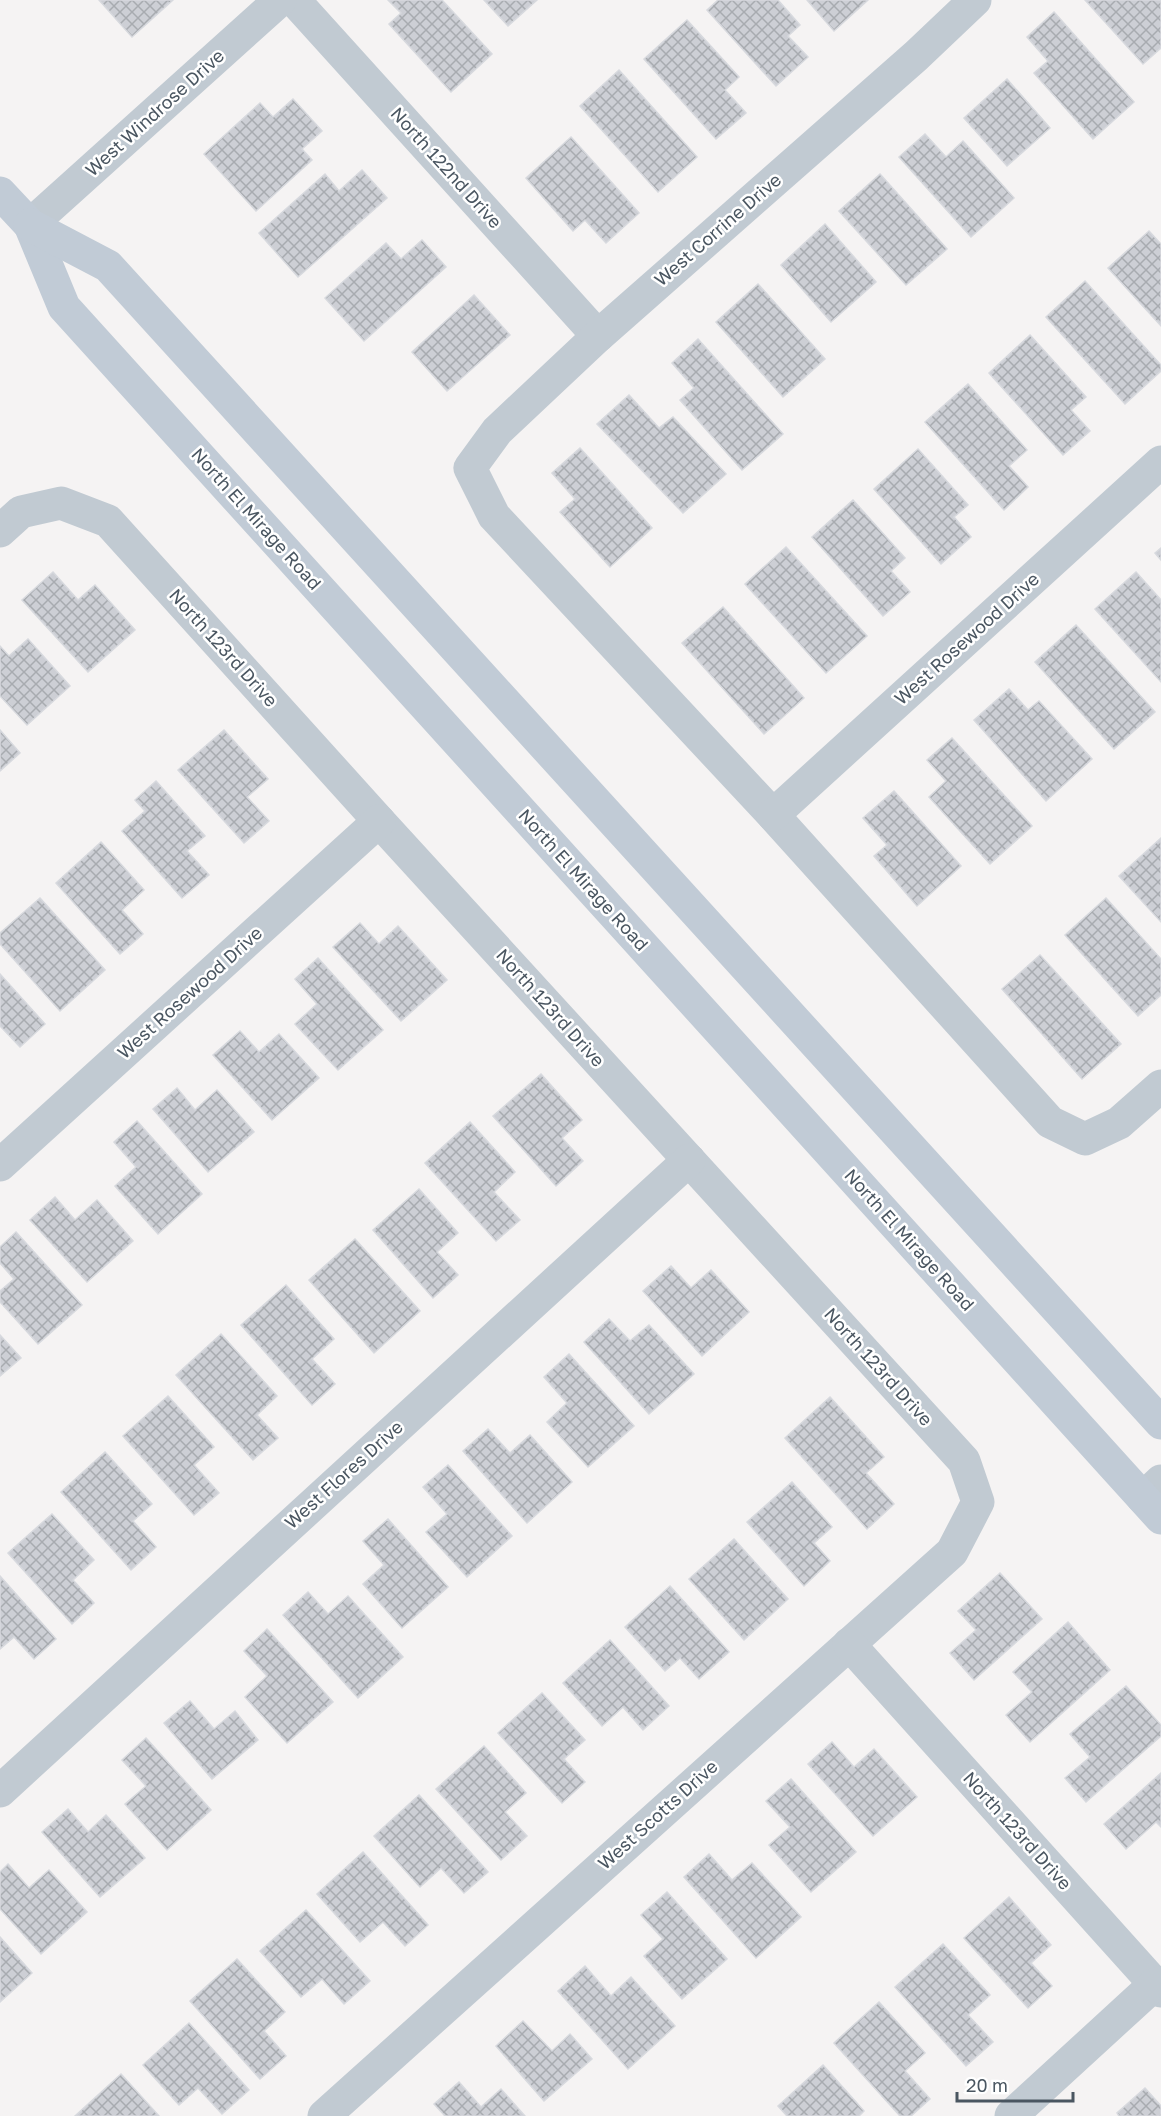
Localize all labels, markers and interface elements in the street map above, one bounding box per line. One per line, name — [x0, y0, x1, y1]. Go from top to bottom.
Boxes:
street label: West Windrose Drive — [80, 44, 228, 180]
street label: North 122nd Drive — [387, 102, 507, 232]
street label: West Corrine Drive — [649, 168, 785, 290]
street label: North El Mirage Road — [187, 443, 326, 594]
street label: West Rosewood Drive — [889, 567, 1043, 709]
street label: North 123rd Drive — [165, 584, 283, 711]
street label: North El Mirage Road — [514, 804, 653, 955]
street label: West Rosewood Drive — [112, 921, 266, 1063]
street label: North 123rd Drive — [492, 944, 610, 1071]
street label: North El Mirage Road — [840, 1164, 979, 1315]
street label: North 123rd Drive — [820, 1303, 938, 1430]
street label: West Flores Drive — [280, 1415, 407, 1533]
street label: West Scotts Drive — [593, 1755, 722, 1874]
street label: North 123rd Drive — [959, 1767, 1077, 1894]
scale bar — [957, 2065, 1072, 2103]
text: 20 m — [966, 2074, 1008, 2096]

